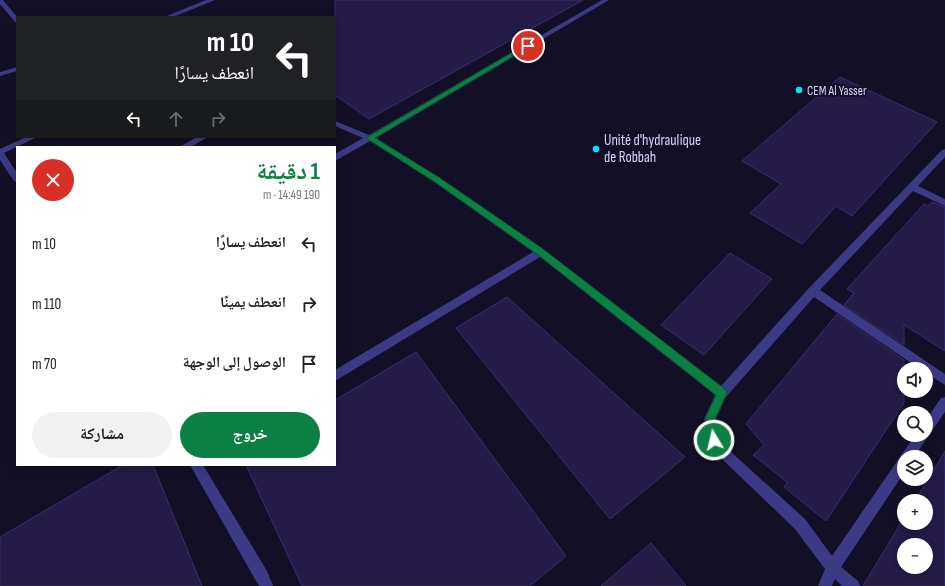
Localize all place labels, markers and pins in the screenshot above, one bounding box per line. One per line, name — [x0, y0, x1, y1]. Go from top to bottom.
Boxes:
pin — [511, 29, 545, 63]
place label: CEM Al Yasser — [807, 83, 867, 99]
marker: CEM Al Yasser — [794, 85, 804, 95]
place label: Unité d'hydraulique de Robbah — [604, 131, 701, 167]
marker: Unité d'hydraulique de Robbah — [591, 144, 601, 154]

